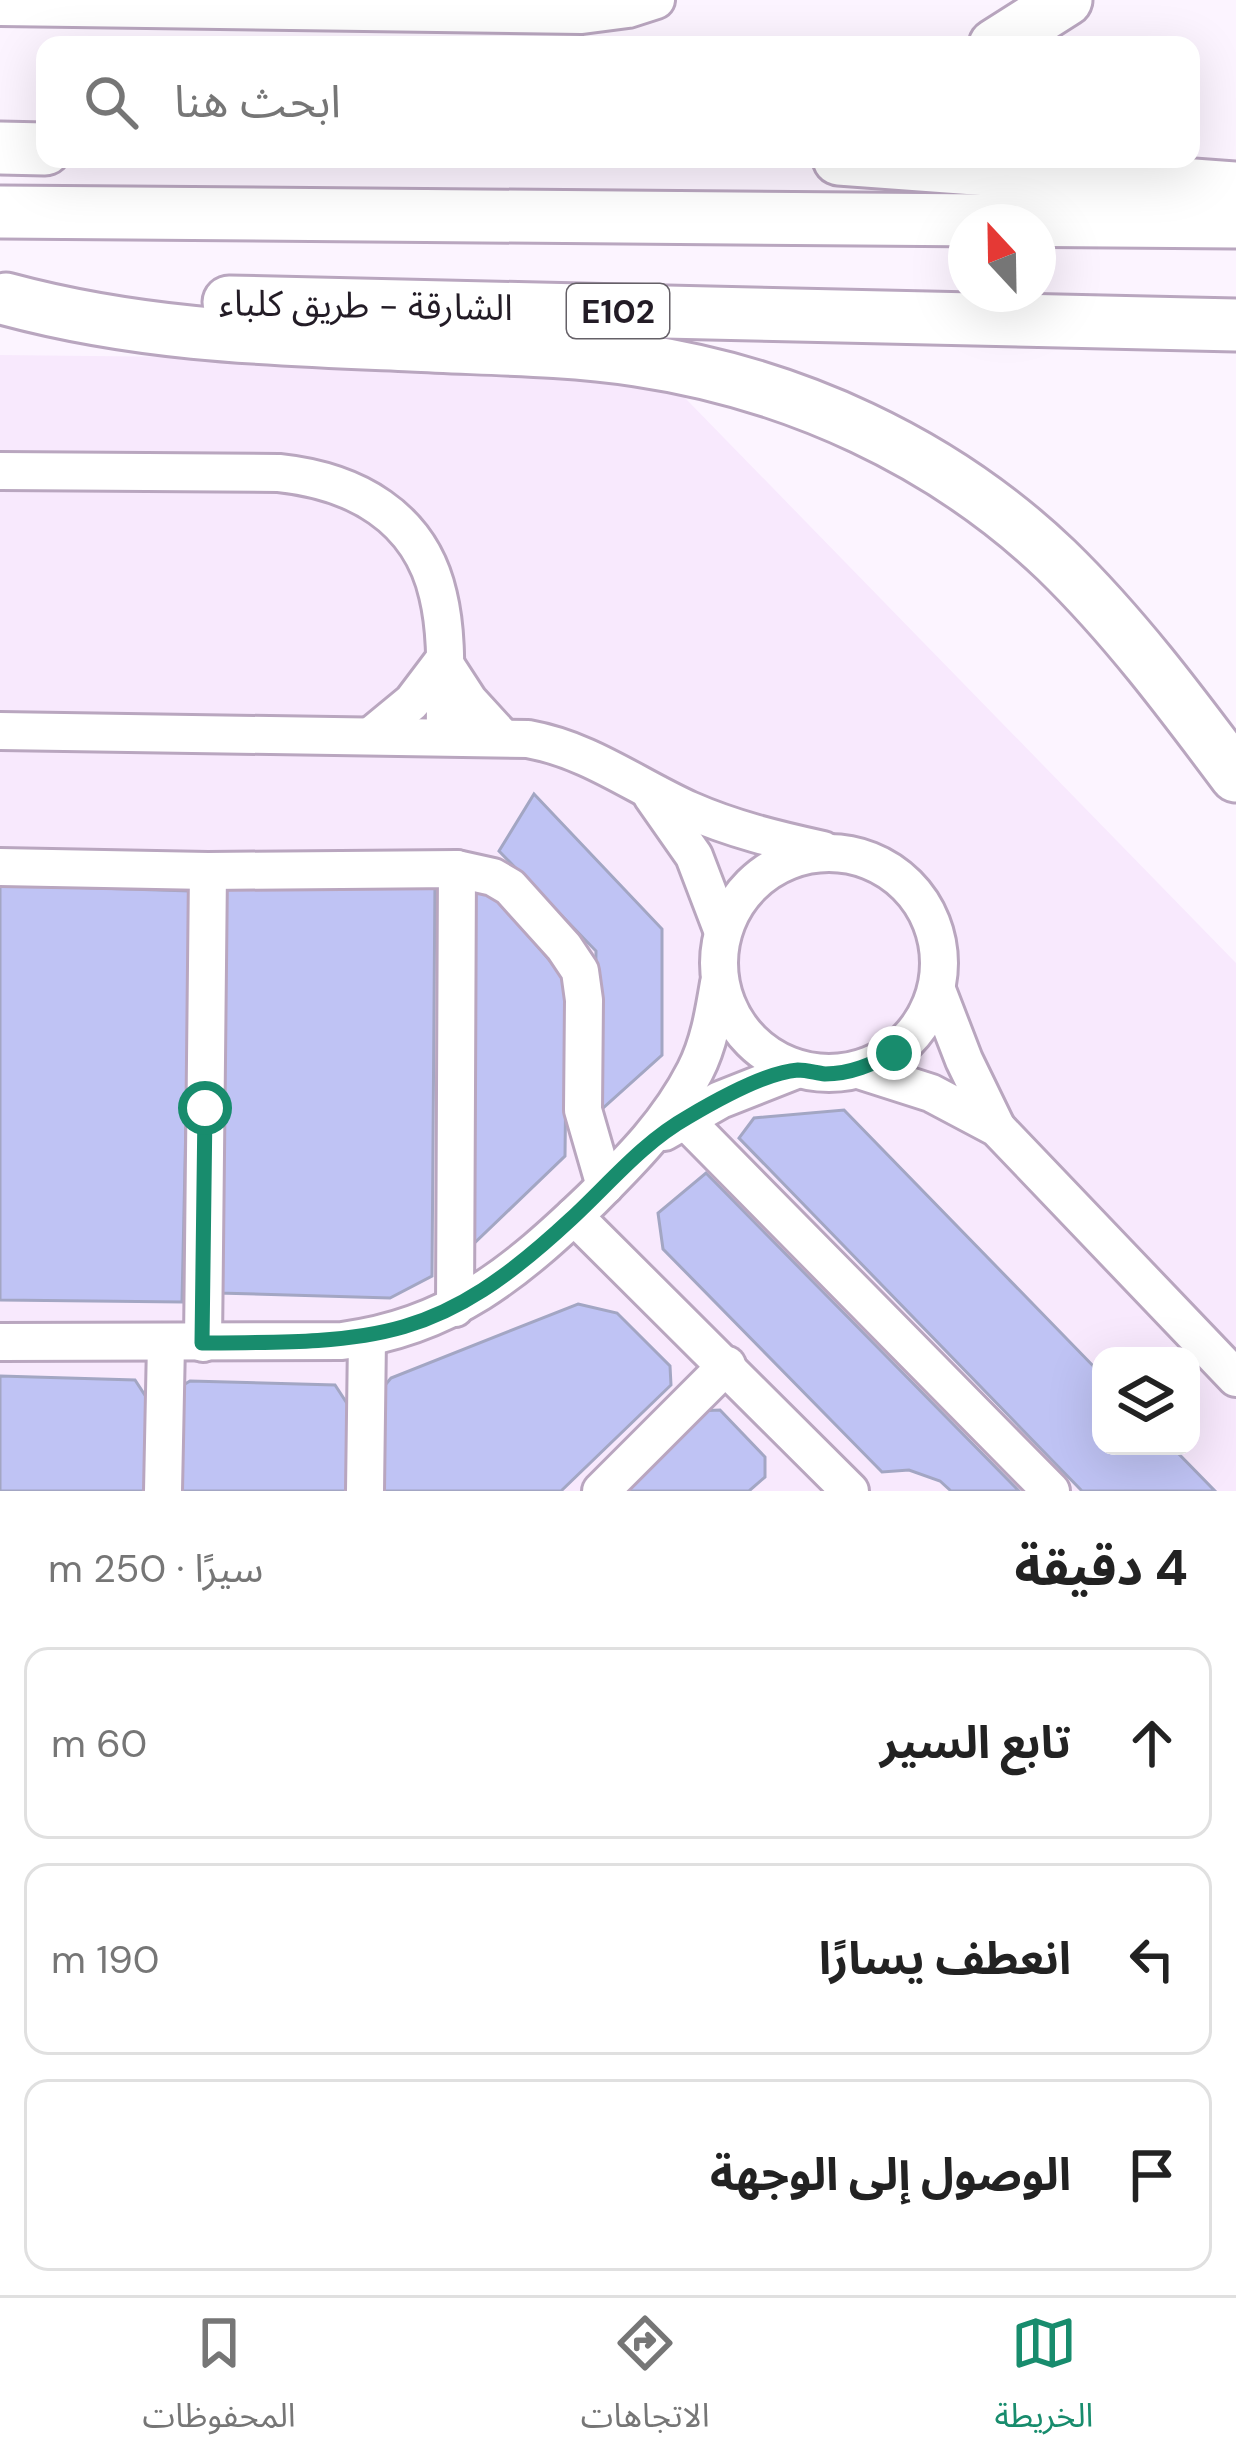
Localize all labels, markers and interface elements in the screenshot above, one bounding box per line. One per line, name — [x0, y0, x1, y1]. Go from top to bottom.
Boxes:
search box — [36, 36, 1200, 168]
icon: search — [78, 69, 144, 135]
text: ابحث هنا — [174, 72, 341, 131]
north arrow — [948, 204, 1056, 312]
street label: الشارقة - طريق كلباء — [219, 279, 513, 331]
road number: E102 — [567, 284, 669, 338]
route end — [867, 1026, 921, 1080]
route start — [178, 1081, 232, 1135]
map controls — [1092, 1347, 1200, 1455]
button: layers — [1092, 1347, 1200, 1455]
text: 4 دقيقة — [1015, 1534, 1188, 1601]
text: سيرًا · 250 m — [48, 1543, 263, 1594]
icon: ahead — [1119, 1710, 1185, 1776]
text: تابع السير — [880, 1713, 1071, 1772]
text: 60 m — [51, 1718, 147, 1769]
icon: left — [1119, 1926, 1185, 1992]
text: انعطف يسارًا — [819, 1929, 1071, 1988]
text: 190 m — [51, 1934, 159, 1985]
icon: arrive — [1119, 2142, 1185, 2208]
text: الوصول إلى الوجهة — [710, 2145, 1071, 2204]
tab: المحفوظات — [143, 2310, 296, 2451]
tab: الاتجاهات — [581, 2310, 710, 2451]
tab: الخريطة — [995, 2310, 1093, 2451]

